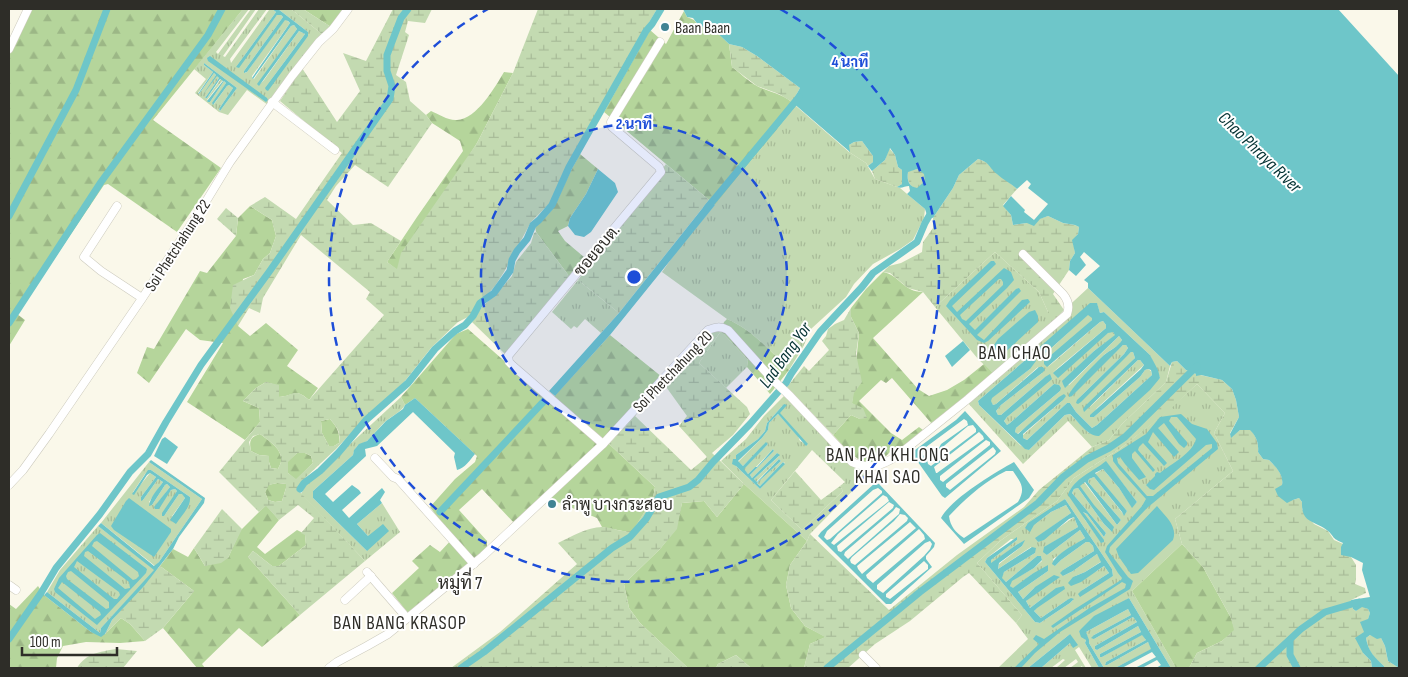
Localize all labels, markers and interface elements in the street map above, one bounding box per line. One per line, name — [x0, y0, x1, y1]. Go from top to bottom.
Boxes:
place label: Baan Baan — [675, 19, 730, 38]
marker: Baan Baan — [659, 21, 671, 33]
text: 4 นาที — [832, 52, 869, 72]
water label: Chao Phraya River — [1214, 107, 1306, 198]
text: 2 นาที — [616, 114, 652, 134]
street label: Soi Phetchahung 22 — [142, 196, 215, 295]
street label: ซอยอบต. — [570, 222, 624, 280]
centre of rings — [625, 268, 643, 286]
water label: Lad Bang Yor — [755, 318, 817, 392]
street label: Soi Phetchahung 20 — [629, 327, 717, 417]
district label: BAN CHAO — [978, 342, 1052, 365]
district label: BAN PAK KHLONG KHAI SAO — [826, 444, 950, 489]
place label: ลำพู บางกระสอบ — [562, 495, 673, 516]
marker: ลำพู บางกระสอบ — [546, 498, 558, 510]
district label: หมู่ที่ 7 — [438, 567, 483, 596]
district label: BAN BANG KRASOP — [333, 612, 467, 635]
scale bar — [22, 624, 118, 656]
text: 100 m — [30, 633, 61, 652]

